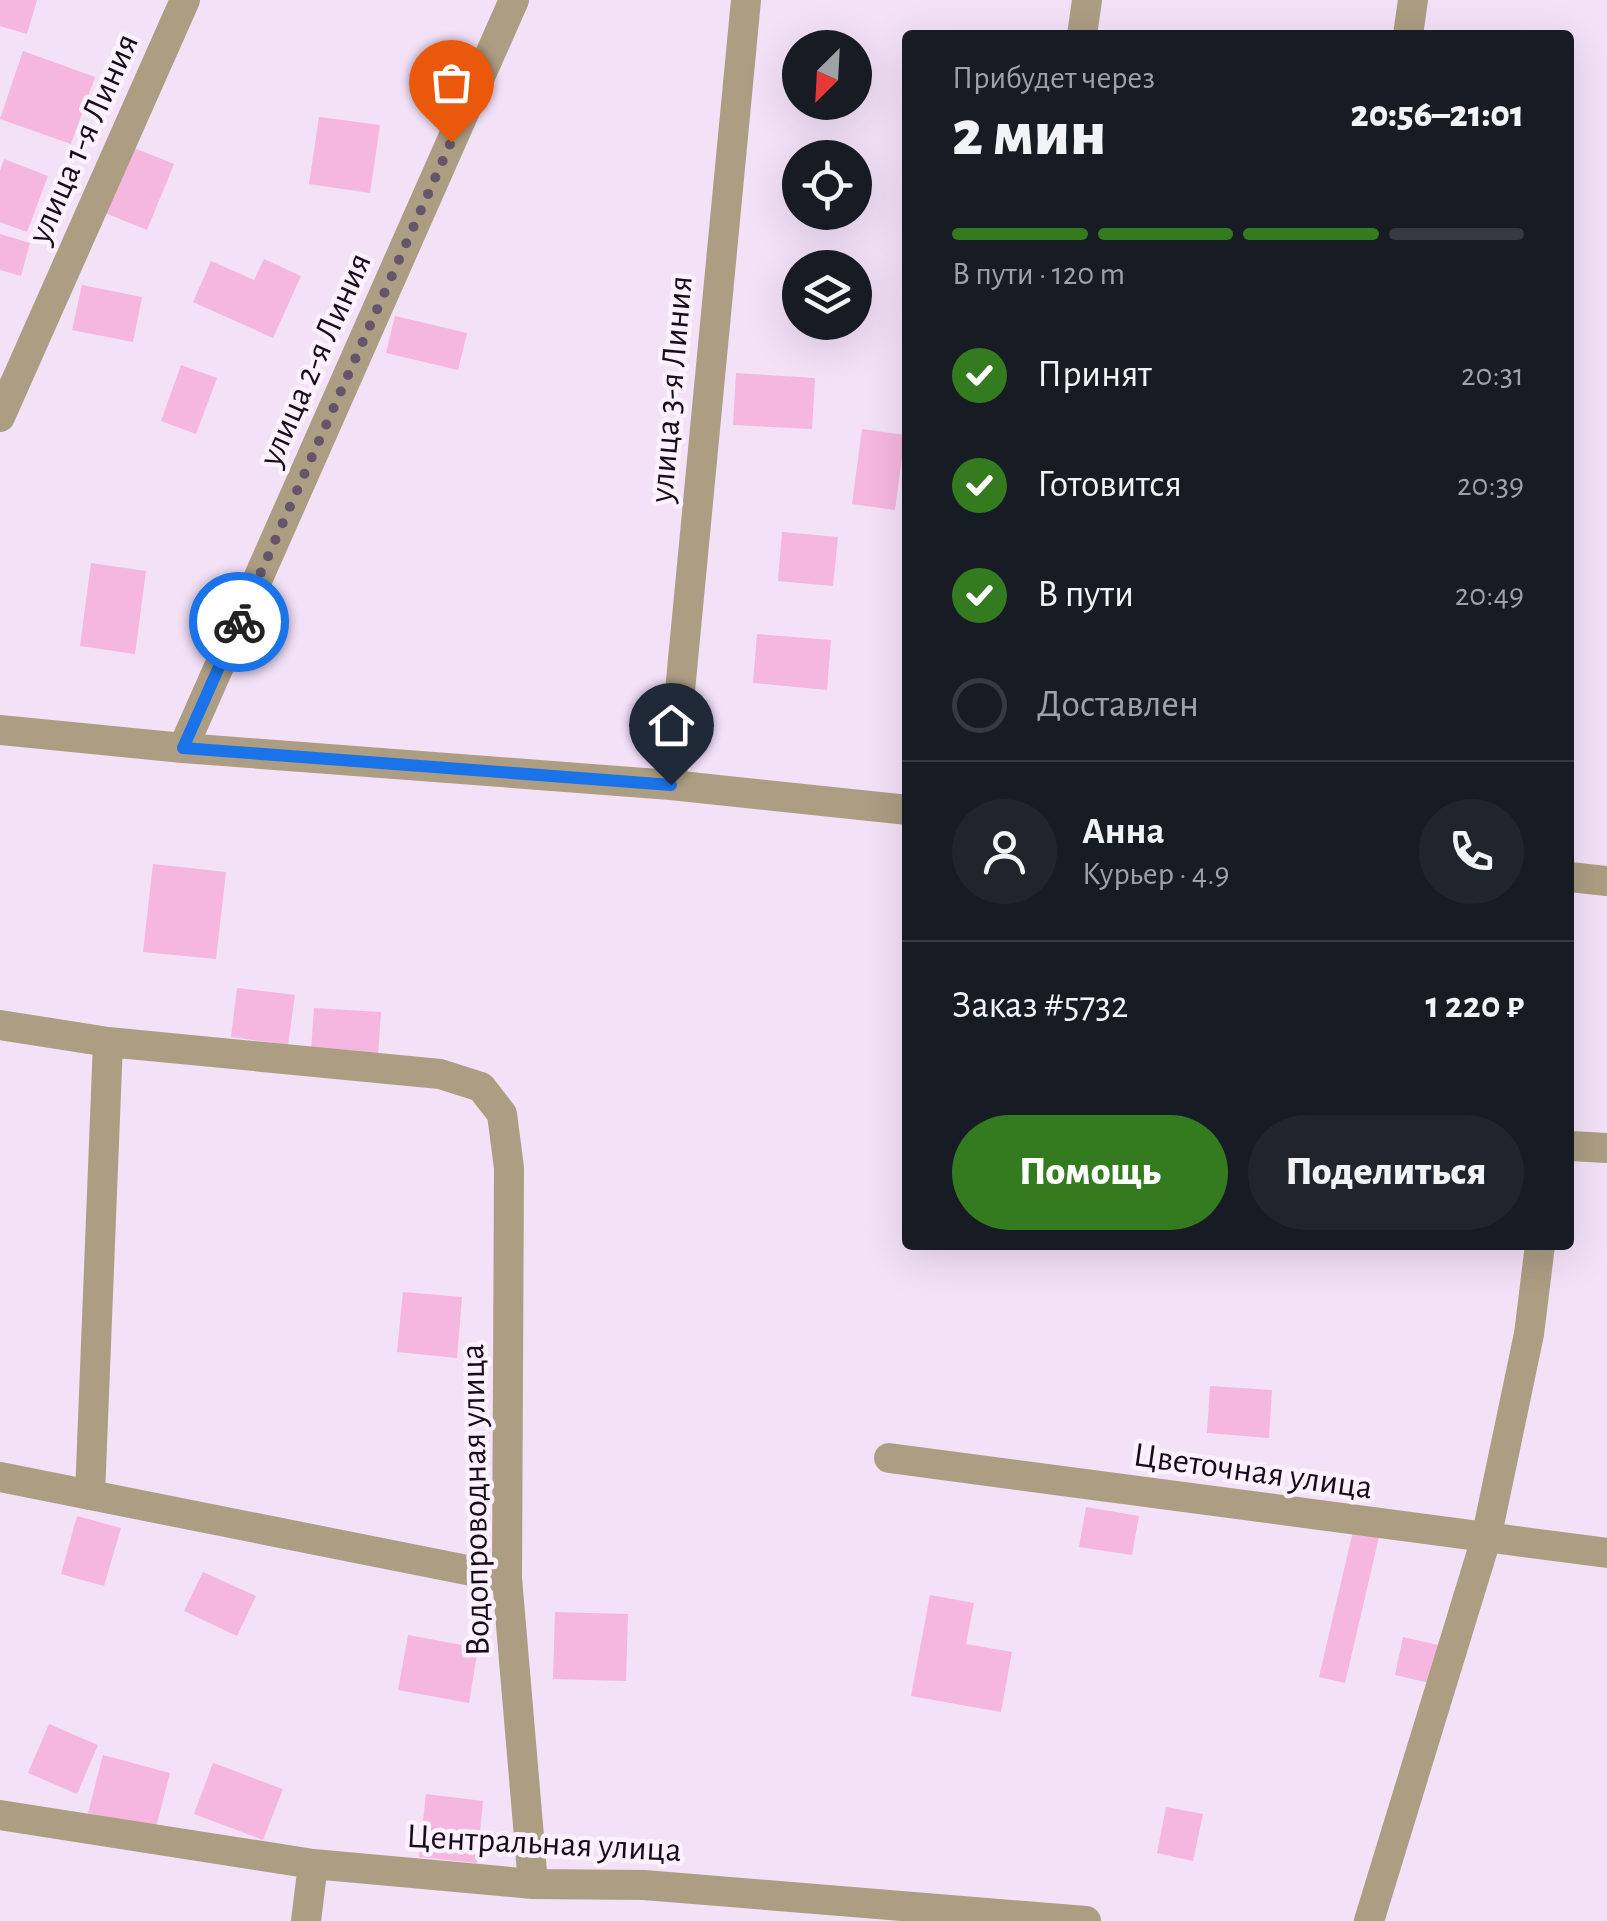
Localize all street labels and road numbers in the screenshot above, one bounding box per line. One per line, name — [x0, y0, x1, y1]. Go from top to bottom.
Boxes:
street label: улица 1-я Линия — [21, 29, 145, 250]
street label: улица 2-я Линия — [252, 248, 378, 472]
street label: улица 3-я Линия — [644, 274, 699, 505]
street label: Водопроводная улица — [455, 1343, 496, 1657]
street label: Цветочная улица — [1131, 1437, 1375, 1506]
street label: Центральная улица — [405, 1819, 682, 1868]

